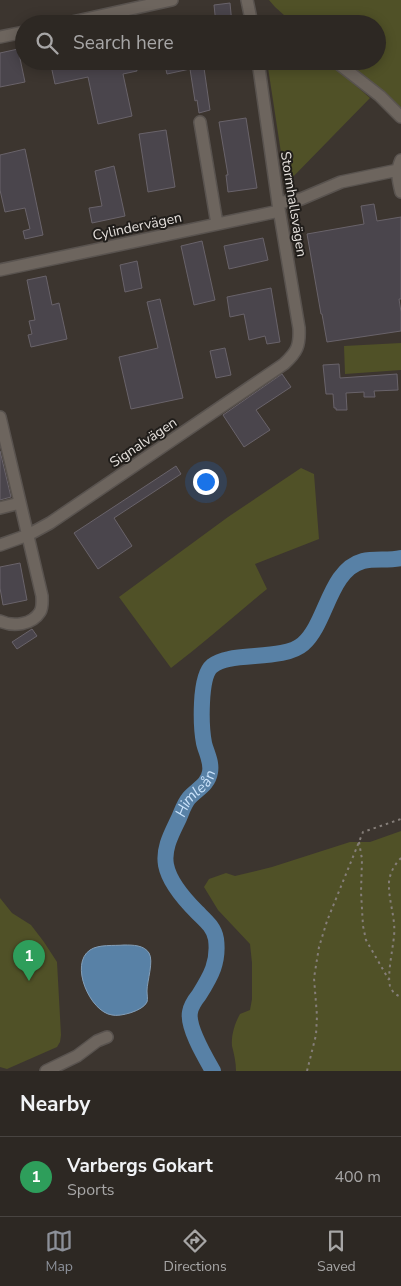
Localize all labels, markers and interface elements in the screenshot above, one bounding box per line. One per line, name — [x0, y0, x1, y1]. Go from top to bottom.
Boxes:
search box — [15, 15, 386, 70]
icon: search — [33, 29, 61, 57]
text: Search here — [73, 30, 174, 56]
street label: Stormhallsvägen — [276, 150, 311, 258]
street label: Cylindervägen — [91, 208, 183, 245]
street label: Signalvägen — [106, 413, 181, 472]
your location — [193, 469, 219, 495]
water label: Himleån — [170, 768, 220, 820]
pin: 1 — [13, 940, 45, 981]
text: Nearby — [20, 1090, 90, 1118]
text: Varbergs Gokart — [67, 1153, 213, 1179]
text: 1 — [31, 1166, 41, 1188]
text: 400 m — [334, 1166, 381, 1188]
text: Sports — [67, 1179, 115, 1201]
tab: Map — [45, 1227, 73, 1276]
tab: Directions — [164, 1227, 227, 1276]
tab: Saved — [317, 1227, 356, 1276]

